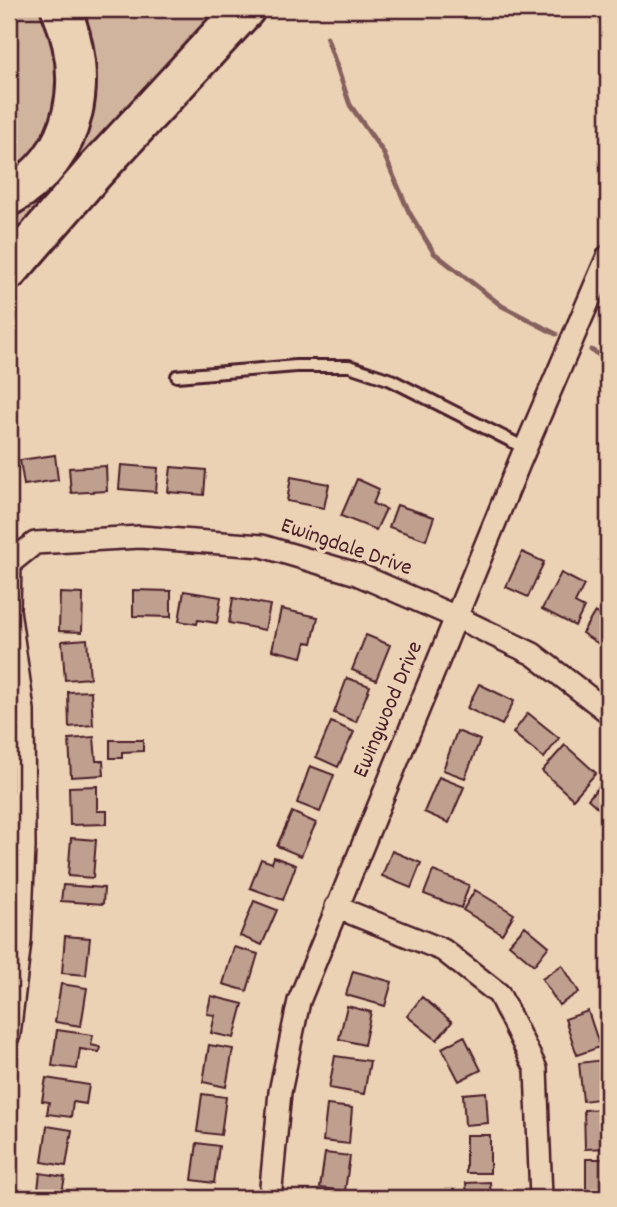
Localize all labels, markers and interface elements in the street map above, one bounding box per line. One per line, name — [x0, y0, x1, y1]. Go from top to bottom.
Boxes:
street label: Ewingdale Drive — [276, 510, 416, 586]
street label: Ewingwood Drive — [345, 636, 433, 784]

